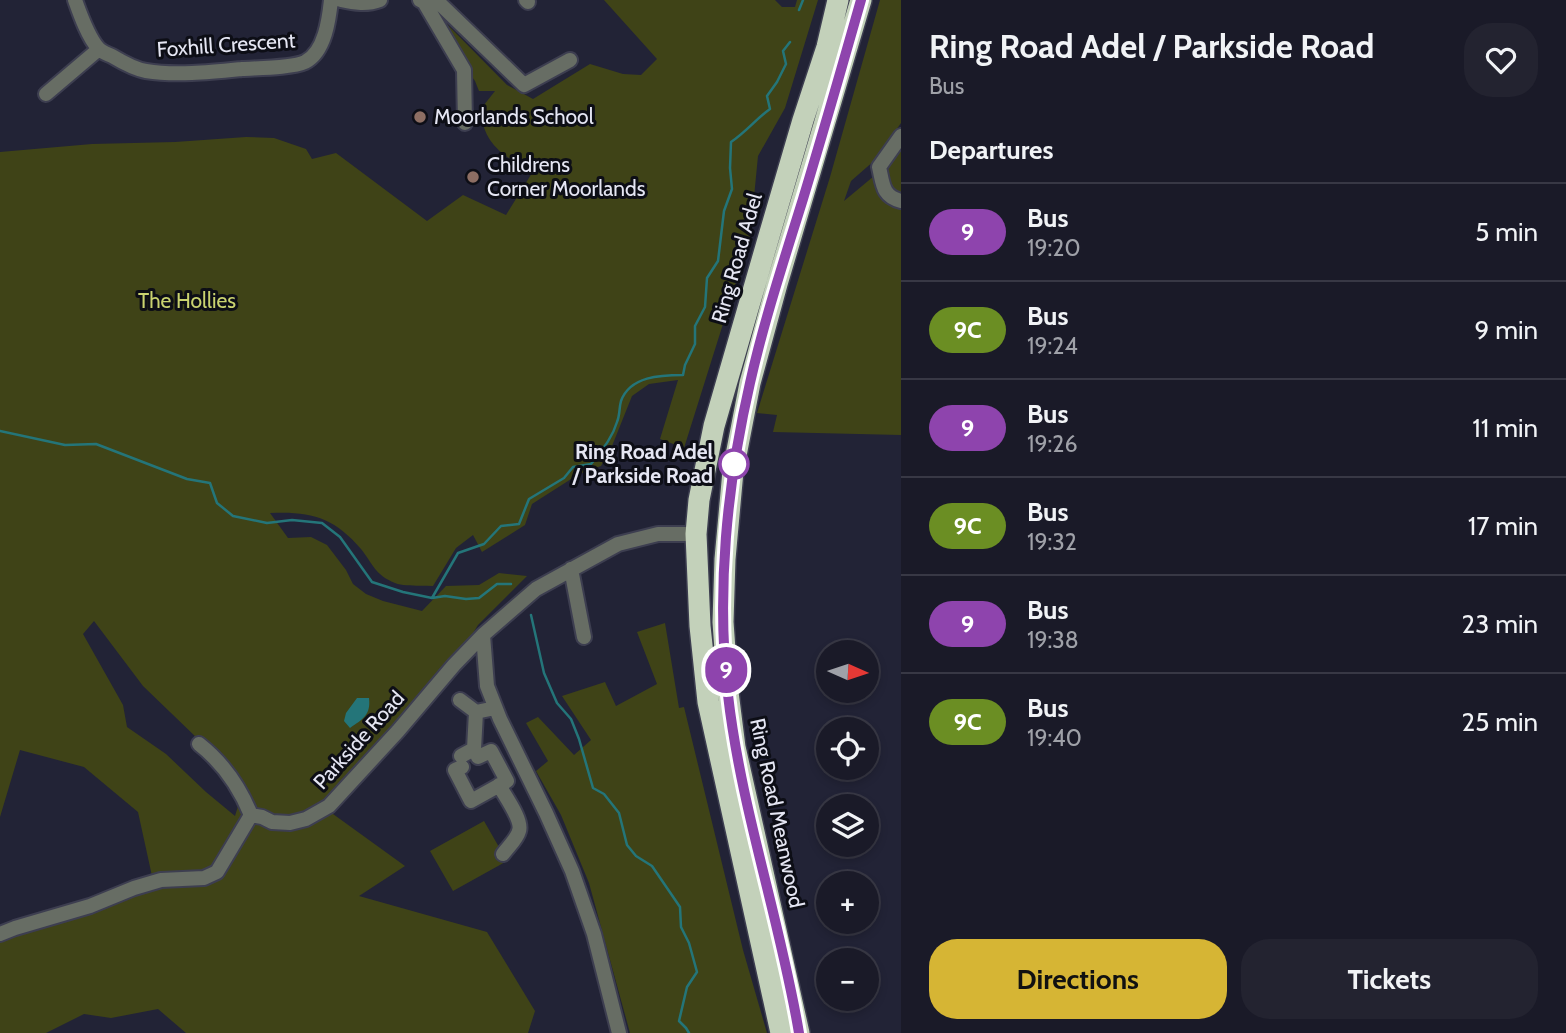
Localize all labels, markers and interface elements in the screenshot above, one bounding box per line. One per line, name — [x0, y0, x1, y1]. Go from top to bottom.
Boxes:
button: heart — [1464, 23, 1538, 97]
text: Ring Road Adel / Parkside Road — [929, 26, 1374, 66]
street label: Foxhill Crescent — [156, 27, 296, 62]
text: Bus — [929, 72, 964, 100]
place label: Moorlands School — [434, 104, 594, 129]
marker: Moorlands School — [412, 109, 428, 125]
text: Departures — [929, 134, 1053, 166]
place label: Childrens Corner Moorlands — [487, 152, 646, 201]
marker: Childrens Corner Moorlands — [465, 169, 481, 185]
street label: Ring Road Adel — [706, 190, 767, 326]
text: Bus — [1027, 202, 1068, 234]
text: 5 min — [1475, 216, 1538, 248]
text: 9 — [961, 217, 974, 246]
text: 19:20 — [1027, 234, 1080, 262]
park label: The Hollies — [138, 288, 236, 313]
text: Bus — [1027, 300, 1068, 332]
text: 9 min — [1475, 314, 1538, 346]
text: 9C — [953, 315, 982, 344]
text: 19:24 — [1027, 332, 1078, 360]
text: Bus — [1027, 398, 1068, 430]
text: 11 min — [1472, 412, 1538, 444]
text: 9 — [961, 413, 974, 442]
text: 19:26 — [1027, 430, 1077, 458]
place label: Ring Road Adel / Parkside Road — [571, 439, 713, 488]
marker: Ring Road Adel / Parkside Road — [719, 449, 749, 479]
text: Bus — [1027, 496, 1068, 528]
text: 17 min — [1468, 510, 1538, 542]
text: 9C — [953, 511, 982, 540]
text: 19:32 — [1027, 528, 1077, 556]
text: Bus — [1027, 594, 1068, 626]
text: 23 min — [1462, 608, 1538, 640]
text: 9 — [961, 609, 974, 638]
text: 19:38 — [1027, 626, 1079, 654]
north arrow — [816, 640, 878, 704]
map controls — [816, 640, 879, 1011]
line badge: 9 — [703, 647, 749, 693]
text: 9 — [719, 655, 733, 684]
street label: Parkside Road — [308, 685, 409, 794]
text: Bus — [1027, 692, 1068, 724]
text: 25 min — [1462, 706, 1538, 738]
text: 9C — [953, 707, 982, 736]
street label: Ring Road Meanwood — [745, 716, 810, 910]
button: locate — [816, 717, 879, 780]
text: 19:40 — [1027, 724, 1082, 752]
button: layers — [816, 794, 879, 857]
button: + — [816, 871, 879, 934]
button: Directions — [929, 939, 1227, 1019]
button: Tickets — [1241, 939, 1538, 1019]
button: − — [816, 948, 879, 1011]

